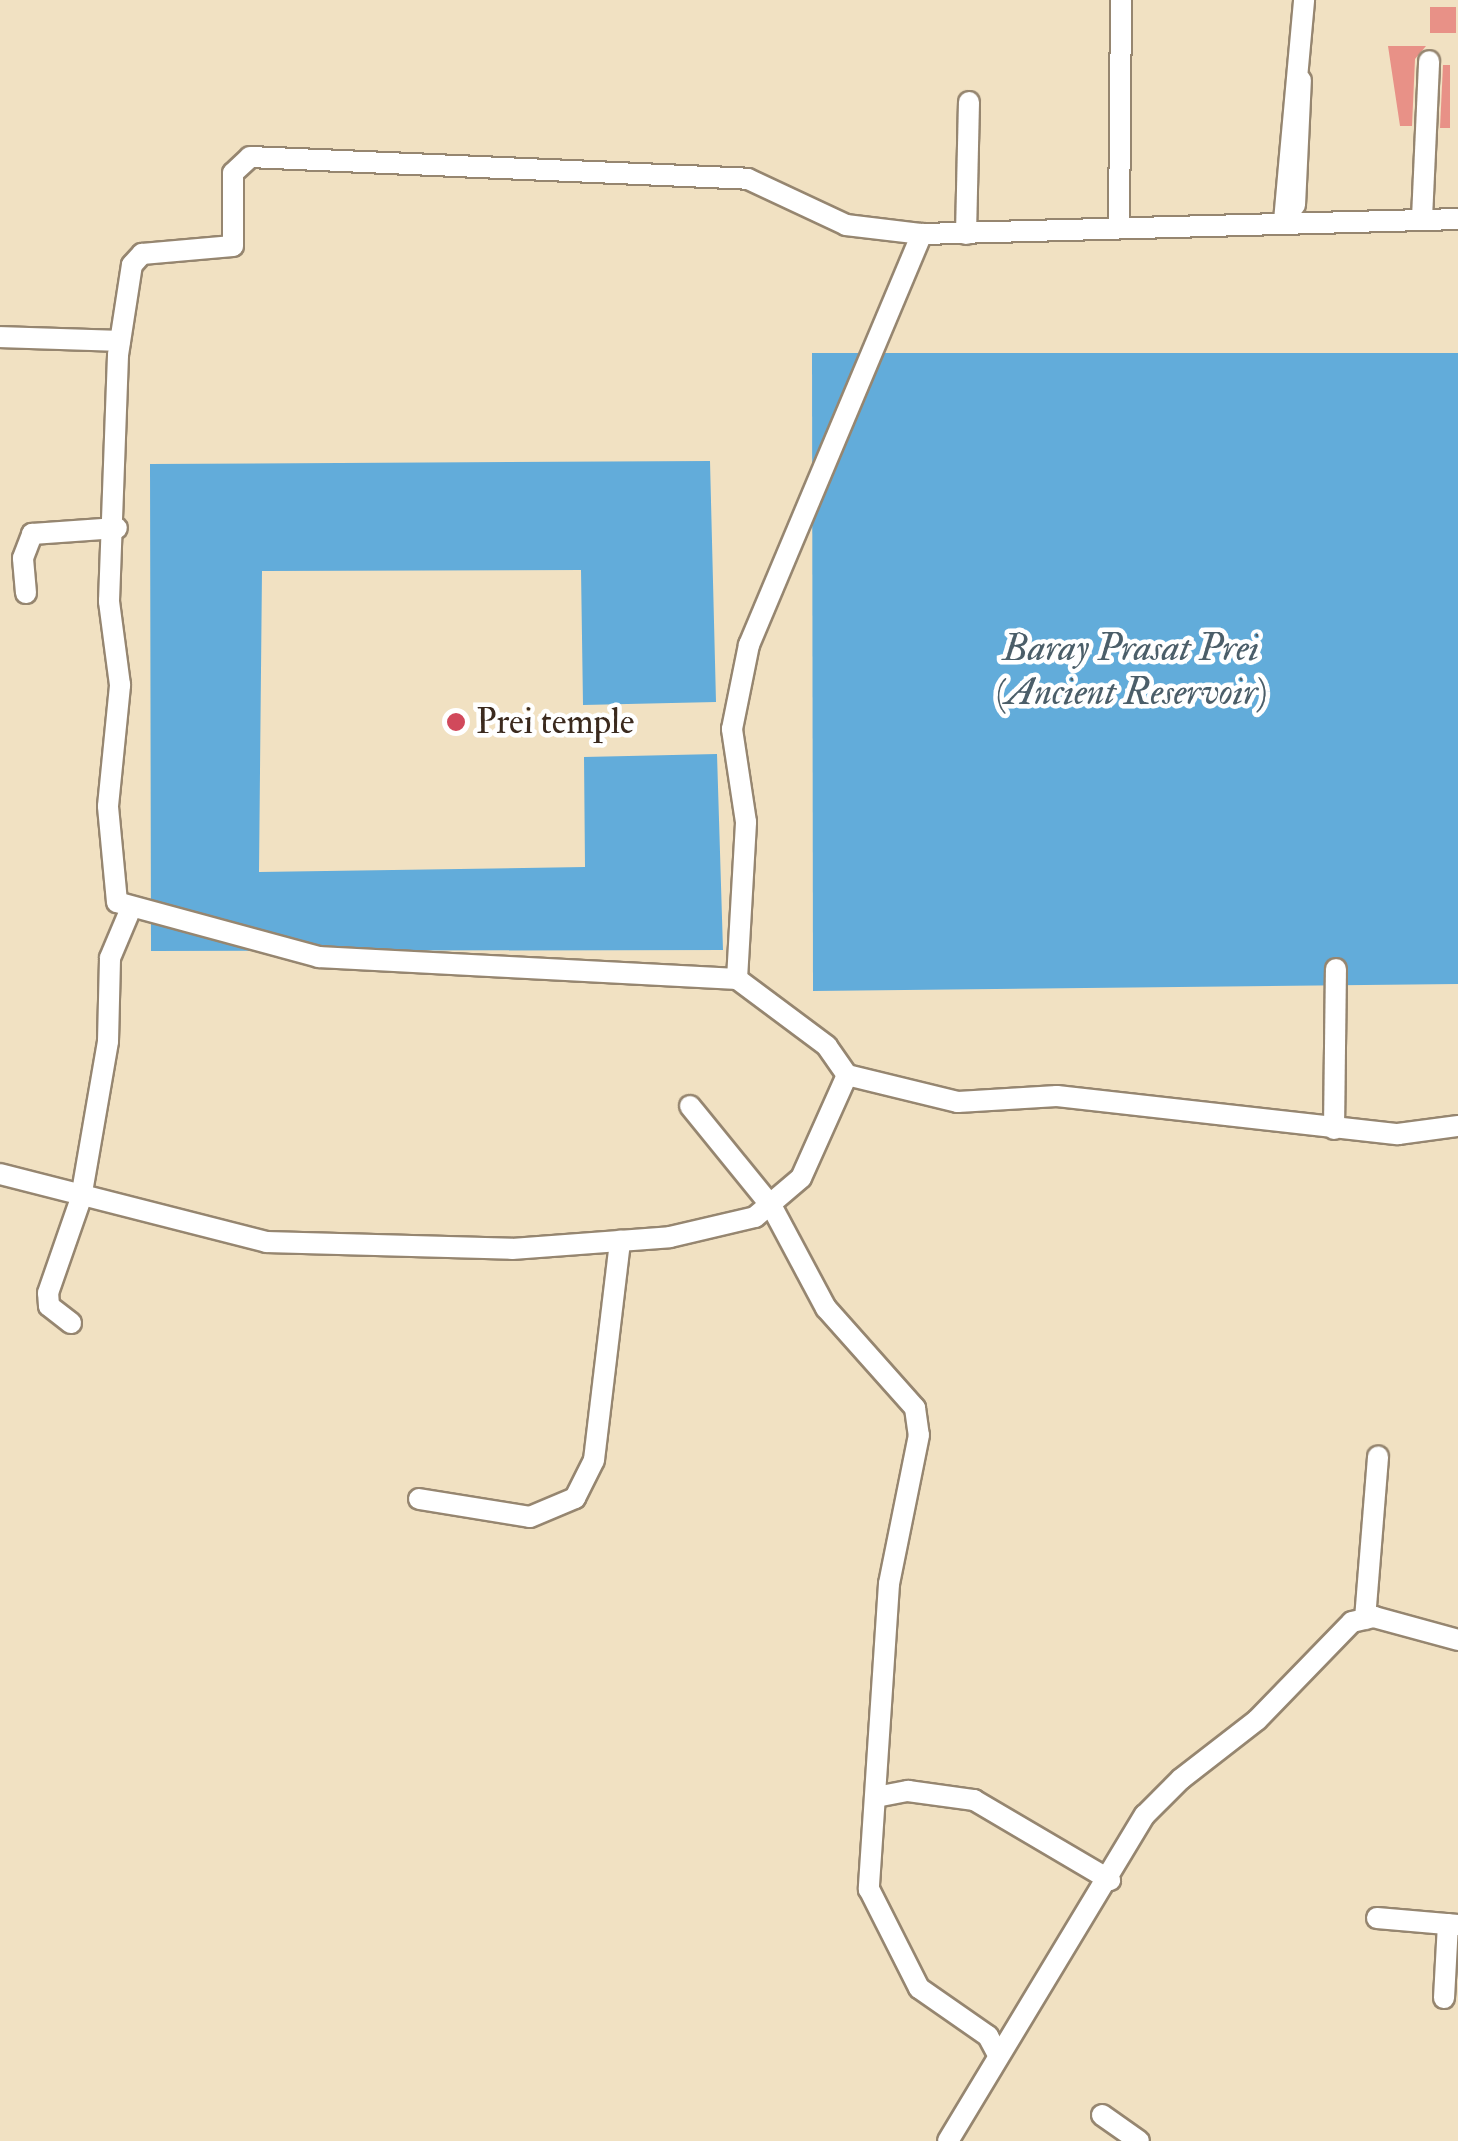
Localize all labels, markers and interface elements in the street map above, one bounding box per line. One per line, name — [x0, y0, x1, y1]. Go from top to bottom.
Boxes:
water label: Baray Prasat Prei (Ancient Reservoir) — [995, 626, 1267, 716]
place label: Prei temple — [476, 701, 634, 743]
marker: Prei temple — [445, 711, 467, 733]

